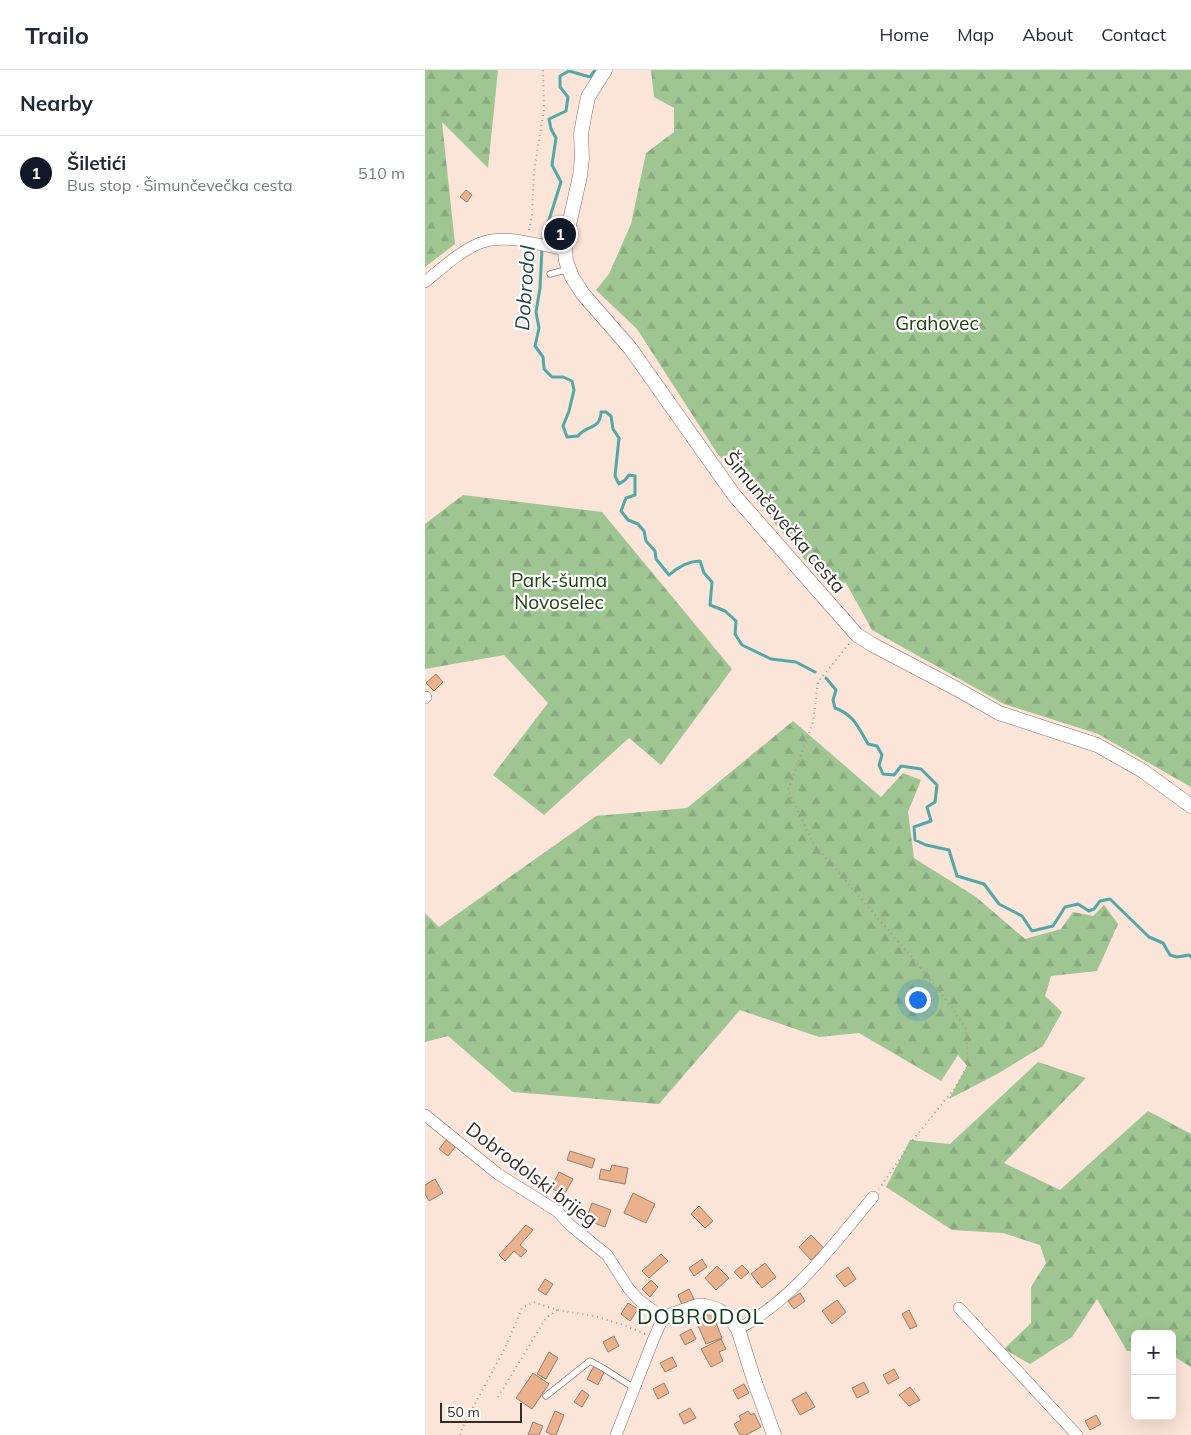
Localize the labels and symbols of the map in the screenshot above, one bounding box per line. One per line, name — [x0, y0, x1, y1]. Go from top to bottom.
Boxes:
pin: 1 — [544, 215, 576, 253]
water label: Dobrodol — [509, 244, 540, 331]
park label: Grahovec — [895, 311, 979, 335]
street label: Šimunčevečka cesta — [719, 446, 851, 598]
park label: Park-šuma Novoselec — [511, 568, 607, 614]
your location — [905, 987, 931, 1013]
street label: Dobrodolski brijeg — [461, 1117, 603, 1231]
district label: DOBRODOL — [637, 1303, 765, 1329]
scale bar — [440, 1400, 523, 1423]

